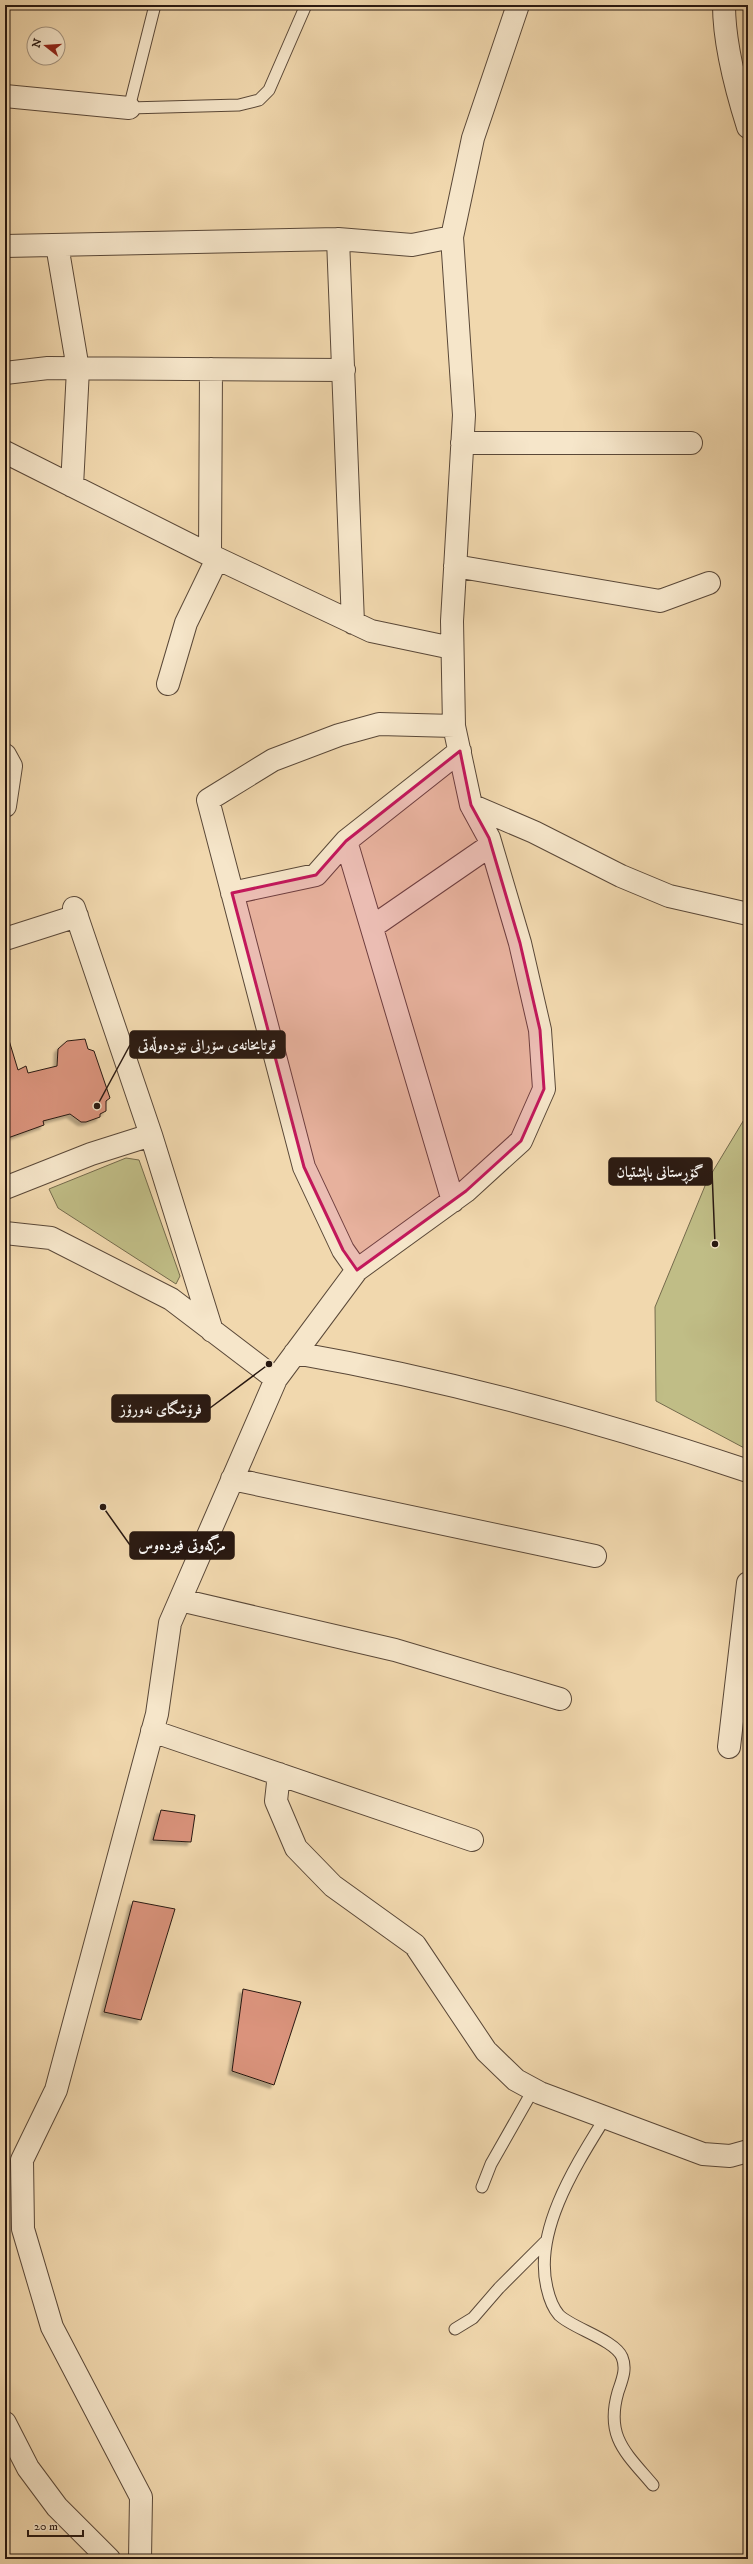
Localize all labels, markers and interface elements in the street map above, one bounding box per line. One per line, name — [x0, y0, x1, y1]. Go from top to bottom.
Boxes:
north arrow — [26, 26, 66, 66]
text: N — [29, 37, 45, 50]
callout: قوتابخانەی سۆرانی نێودەوڵەتی — [130, 1031, 285, 1058]
text: قوتابخانەی سۆرانی نێودەوڵەتی — [137, 1036, 276, 1055]
callout: گۆڕستانی باپشتیان — [609, 1158, 712, 1185]
text: گۆڕستانی باپشتیان — [616, 1163, 704, 1185]
callout: فرۆشگای نەورۆز — [112, 1395, 210, 1422]
text: فرۆشگای نەورۆز — [118, 1399, 202, 1419]
callout: مزگەوتی فیردەوس — [130, 1532, 234, 1559]
text: مزگەوتی فیردەوس — [138, 1534, 226, 1555]
scale bar — [28, 2512, 83, 2538]
text: 20 m — [34, 2519, 58, 2534]

